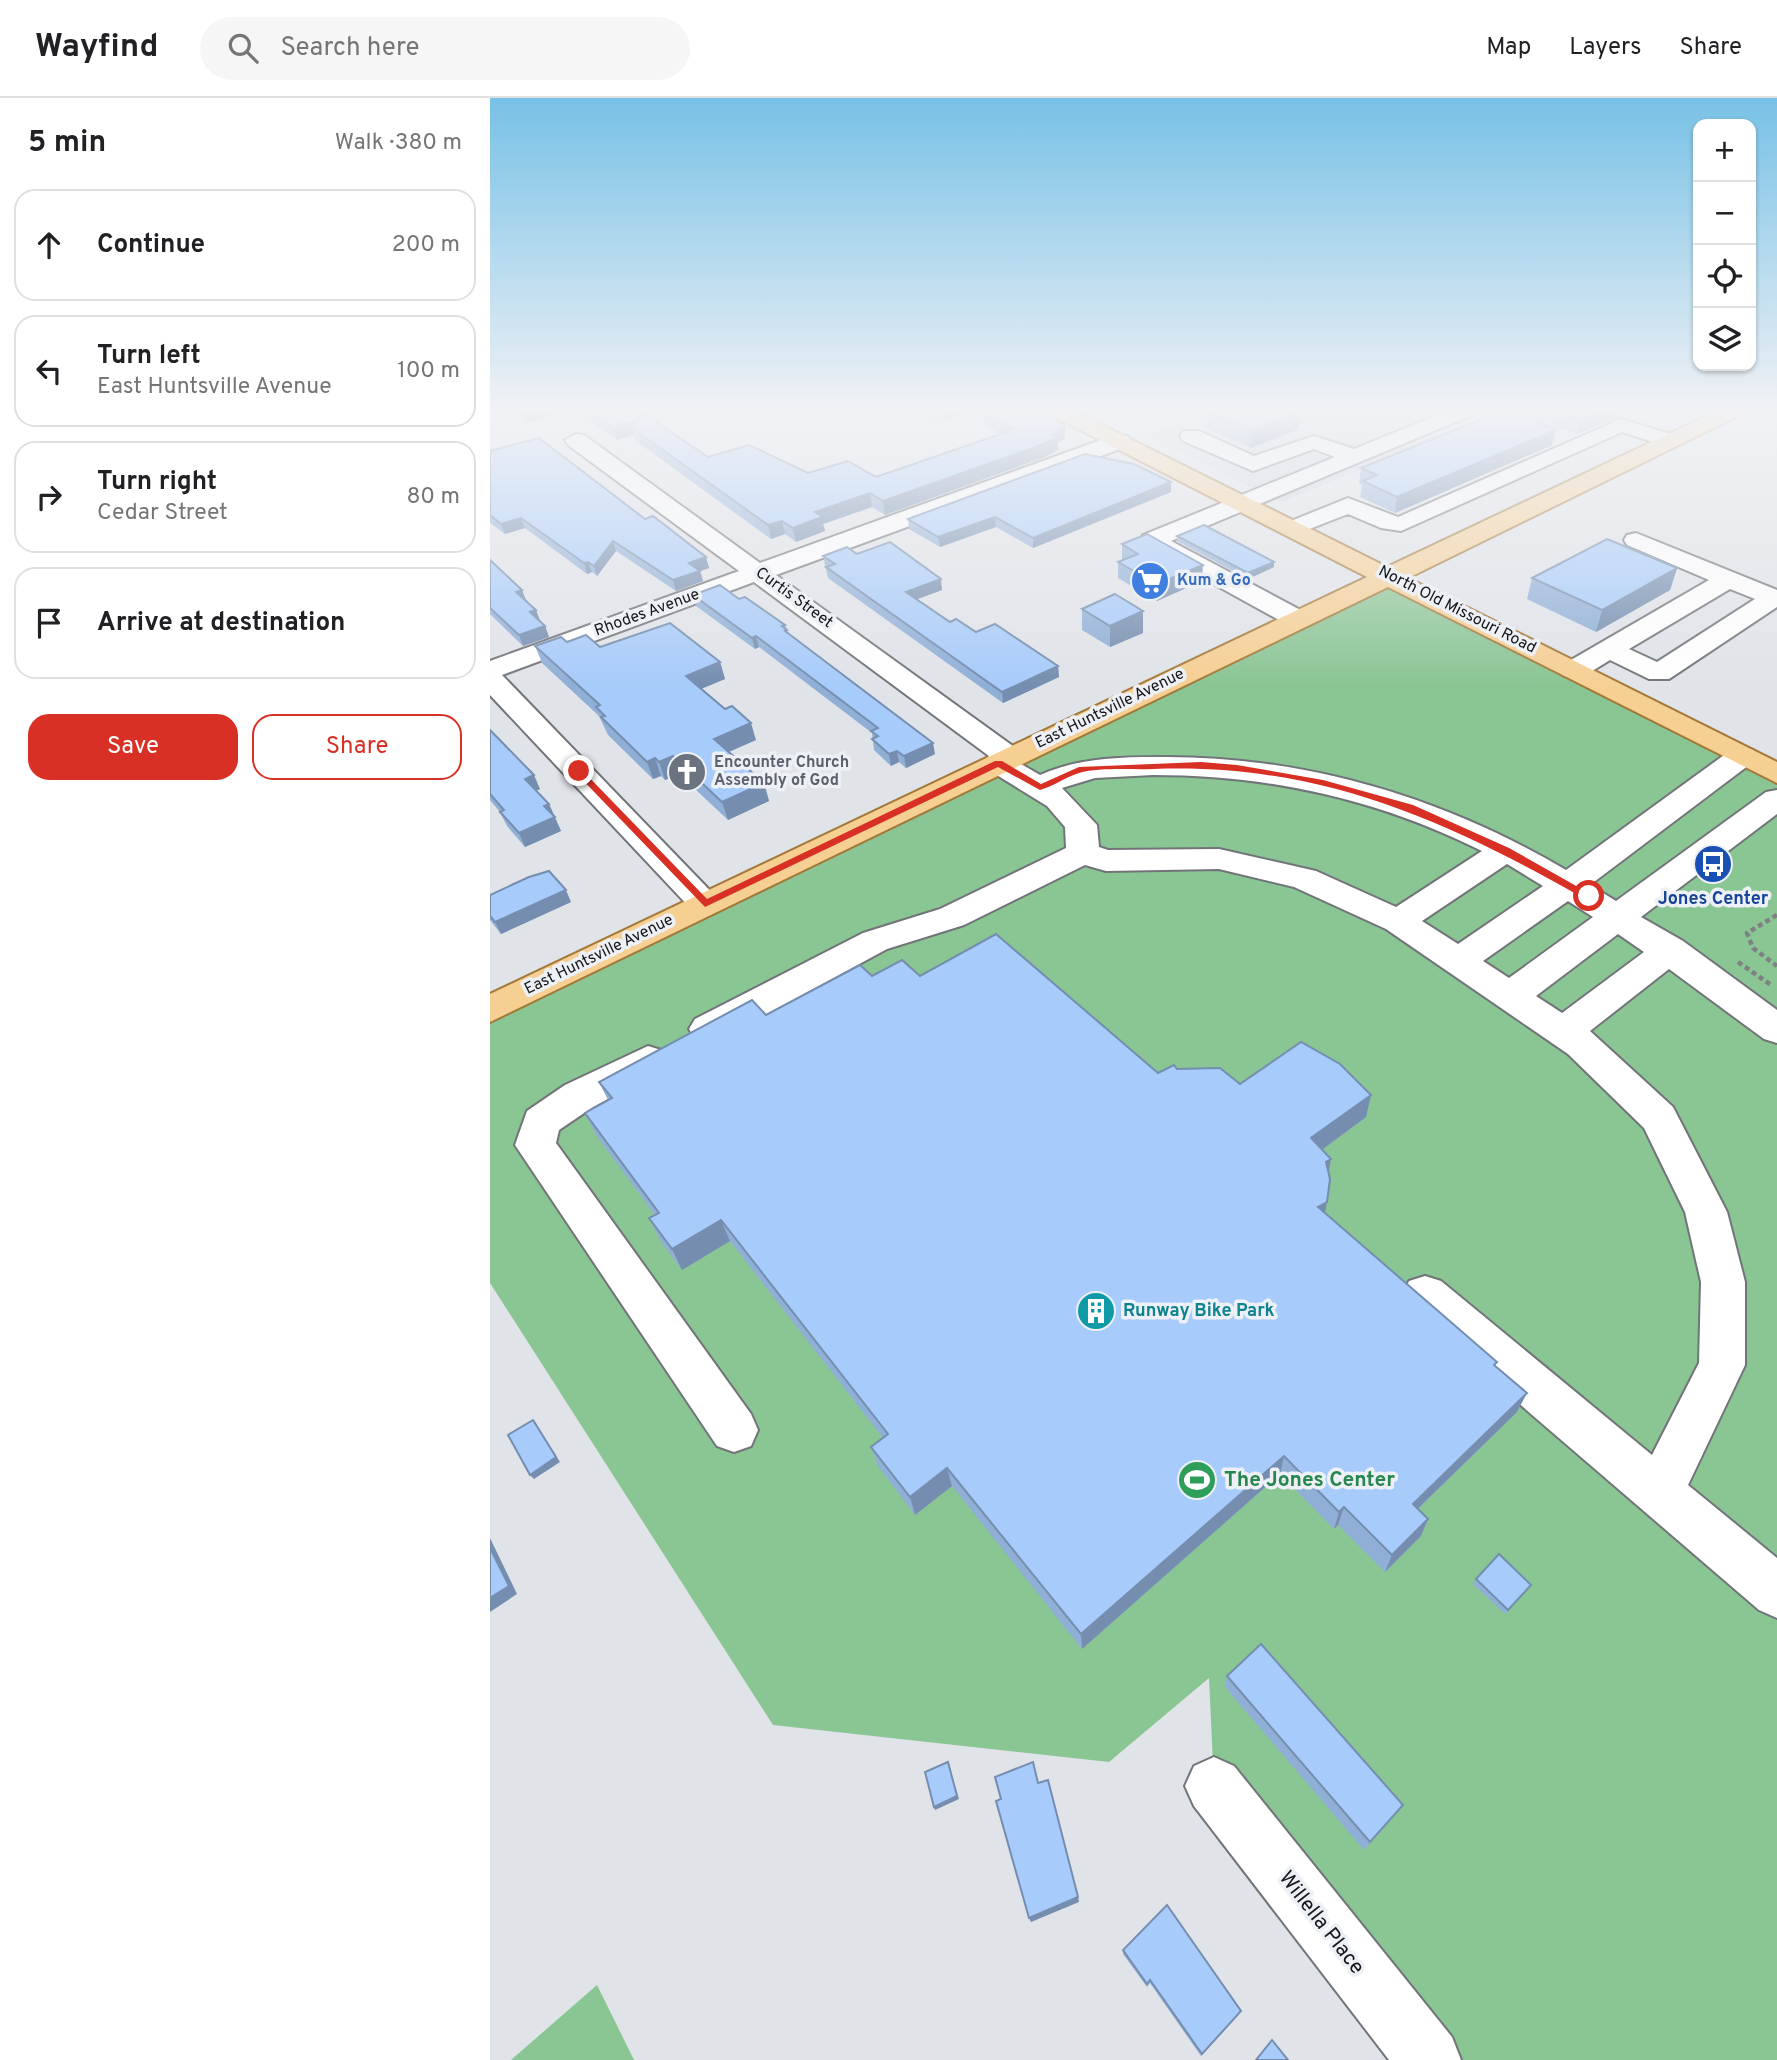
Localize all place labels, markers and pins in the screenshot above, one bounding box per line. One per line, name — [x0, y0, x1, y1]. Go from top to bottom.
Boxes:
supermarket icon: Kum & Go — [1129, 560, 1171, 602]
place label: Kum & Go — [1177, 571, 1251, 591]
church icon: Encounter Church Assembly of God — [666, 751, 708, 793]
place label: Encounter Church Assembly of God — [714, 753, 849, 791]
bus stop icon: Jones Center — [1692, 843, 1734, 885]
place label: Jones Center — [1658, 888, 1769, 911]
building icon: Runway Bike Park — [1075, 1290, 1117, 1332]
place label: Runway Bike Park — [1123, 1300, 1275, 1323]
sports icon: The Jones Center — [1176, 1459, 1218, 1501]
place label: The Jones Center — [1224, 1467, 1395, 1494]

